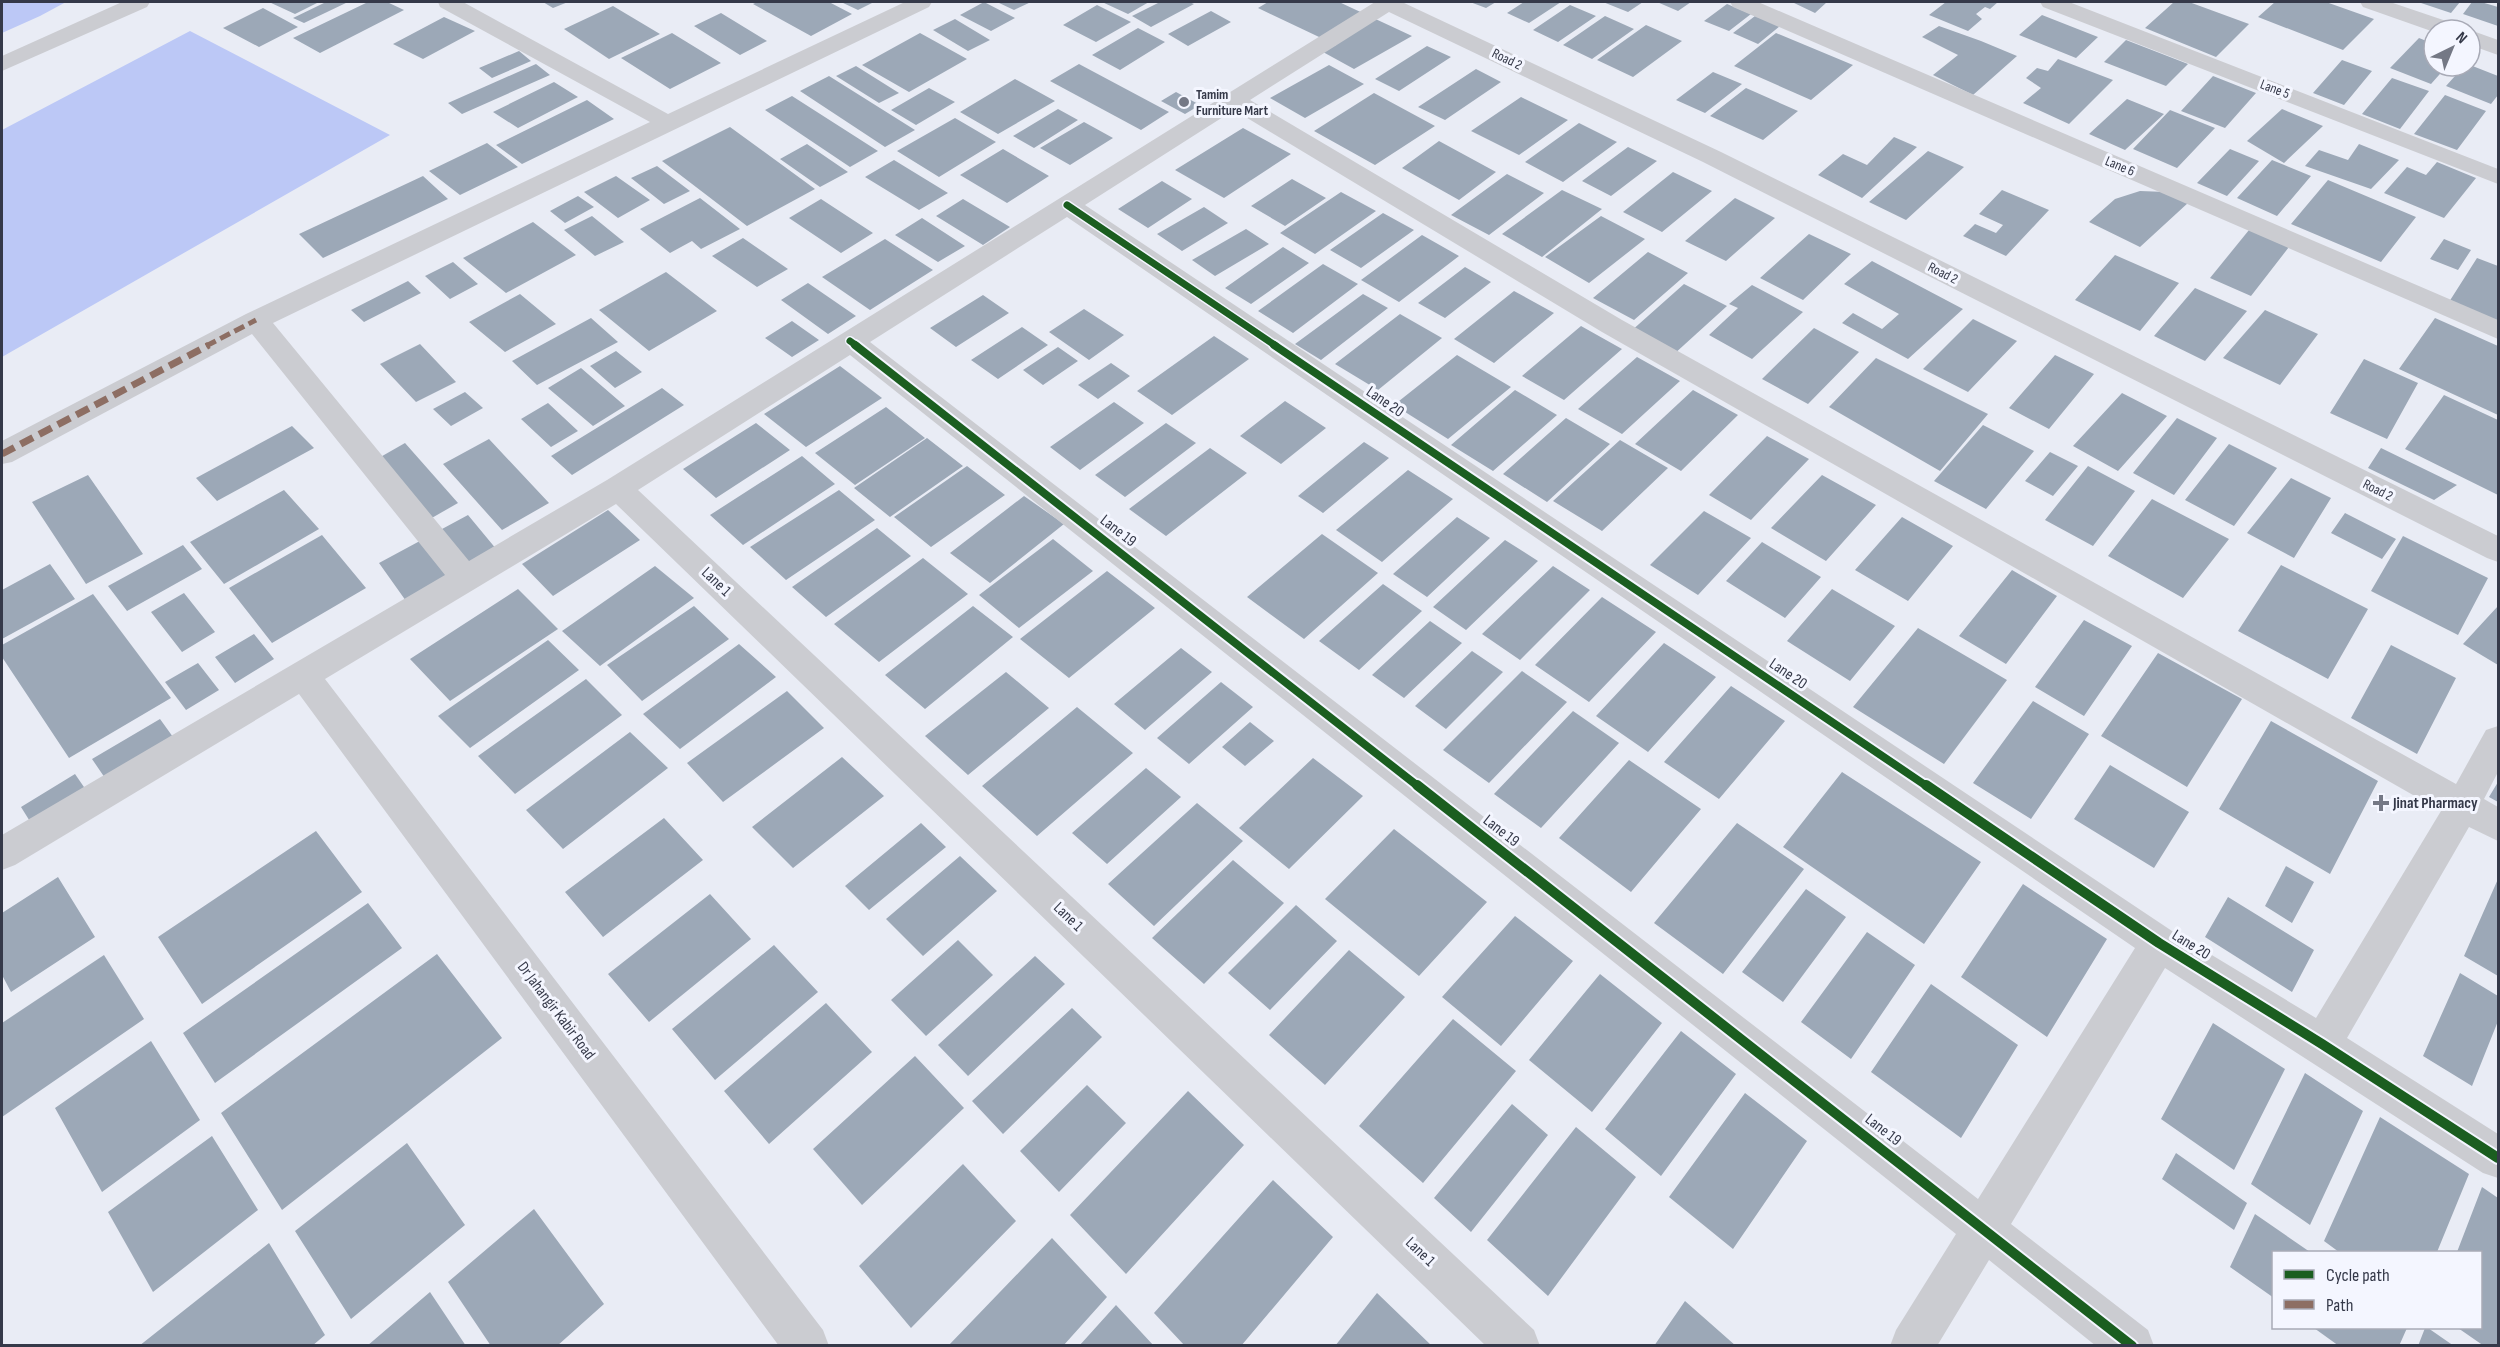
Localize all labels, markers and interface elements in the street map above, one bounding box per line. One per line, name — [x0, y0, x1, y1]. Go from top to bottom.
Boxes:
north arrow — [2422, 18, 2482, 78]
text: N — [2452, 28, 2471, 48]
street label: Road 2 — [1489, 44, 1525, 74]
street label: Lane 5 — [2258, 76, 2292, 102]
place label: Tamim Furniture Mart — [1196, 86, 1268, 119]
marker: Tamim Furniture Mart — [1177, 95, 1191, 109]
street label: Lane 6 — [2103, 152, 2137, 180]
street label: Road 2 — [1925, 258, 1961, 288]
street label: Lane 20 — [1362, 382, 1408, 422]
street label: Road 2 — [2360, 475, 2396, 505]
street label: Lane 19 — [1096, 511, 1140, 551]
street label: Lane 1 — [697, 564, 735, 601]
street label: Lane 20 — [1765, 654, 1811, 694]
place label: Jinat Pharmacy — [2392, 794, 2478, 813]
marker: Jinat Pharmacy — [2374, 796, 2388, 810]
street label: Lane 19 — [1479, 811, 1523, 851]
street label: Lane 1 — [1049, 899, 1087, 936]
street label: Lane 20 — [2168, 926, 2214, 964]
street label: Dr Jahangir Kabir Road — [513, 958, 599, 1064]
street label: Lane 19 — [1861, 1110, 1905, 1150]
street label: Lane 1 — [1401, 1234, 1439, 1271]
legend — [2272, 1251, 2482, 1329]
text: Cycle path — [2326, 1265, 2390, 1286]
text: Path — [2326, 1295, 2354, 1316]

